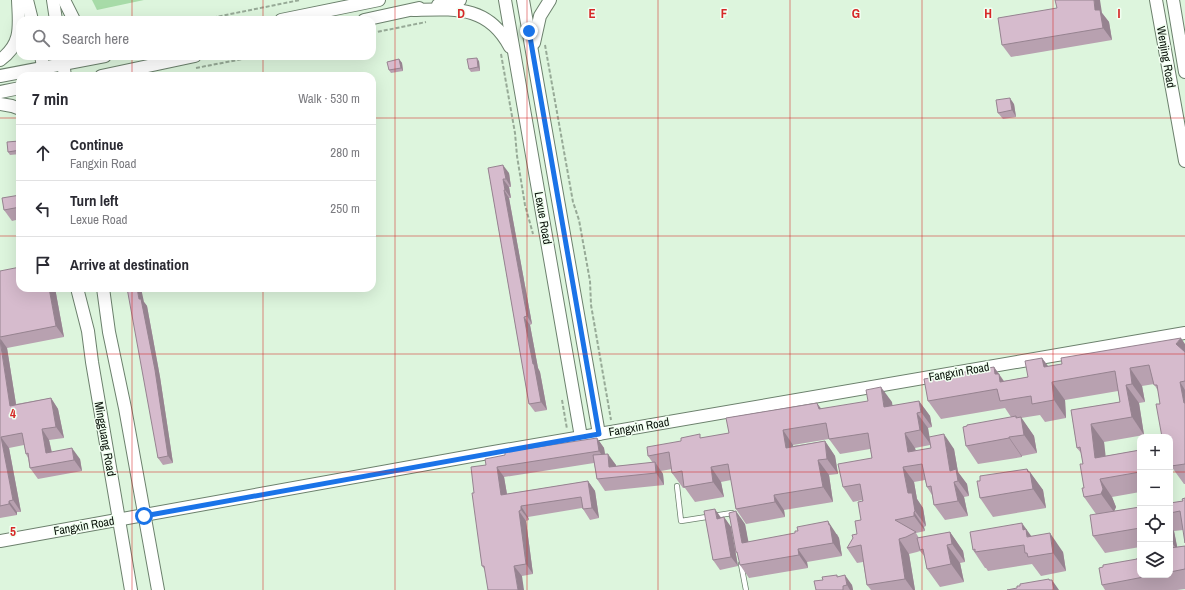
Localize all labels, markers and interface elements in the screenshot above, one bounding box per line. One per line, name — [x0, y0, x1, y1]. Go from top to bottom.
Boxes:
text: D — [457, 5, 465, 22]
text: E — [588, 5, 596, 22]
text: F — [721, 5, 728, 22]
text: G — [852, 5, 860, 22]
text: H — [984, 5, 992, 22]
text: I — [1118, 5, 1121, 22]
search box — [16, 16, 376, 60]
route end — [520, 22, 538, 40]
street label: Wenjing Road — [1153, 25, 1179, 89]
icon: search — [30, 27, 52, 49]
text: Search here — [62, 28, 129, 49]
text: 7 min — [32, 87, 68, 110]
text: Walk · 530 m — [298, 90, 360, 107]
text: Continue — [70, 134, 123, 155]
icon: ahead — [32, 142, 54, 164]
text: 280 m — [330, 144, 360, 161]
text: Fangxin Road — [70, 155, 136, 172]
text: Turn left — [70, 190, 118, 211]
street label: Lexue Road — [531, 190, 555, 246]
icon: left — [32, 198, 54, 220]
text: 250 m — [330, 200, 360, 217]
text: Lexue Road — [70, 211, 128, 228]
icon: arrive — [32, 254, 54, 276]
text: Arrive at destination — [70, 254, 189, 275]
street label: Fangxin Road — [927, 359, 991, 385]
street label: Mingguang Road — [91, 400, 119, 478]
text: 4 — [10, 405, 16, 422]
street label: Fangxin Road — [607, 414, 671, 440]
map controls — [1137, 434, 1173, 578]
button: + — [1137, 434, 1173, 470]
button: − — [1137, 470, 1173, 506]
button: locate — [1137, 506, 1173, 542]
route start — [135, 507, 153, 525]
street label: Fangxin Road — [52, 513, 116, 539]
text: 5 — [10, 523, 16, 540]
button: layers — [1137, 542, 1173, 578]

